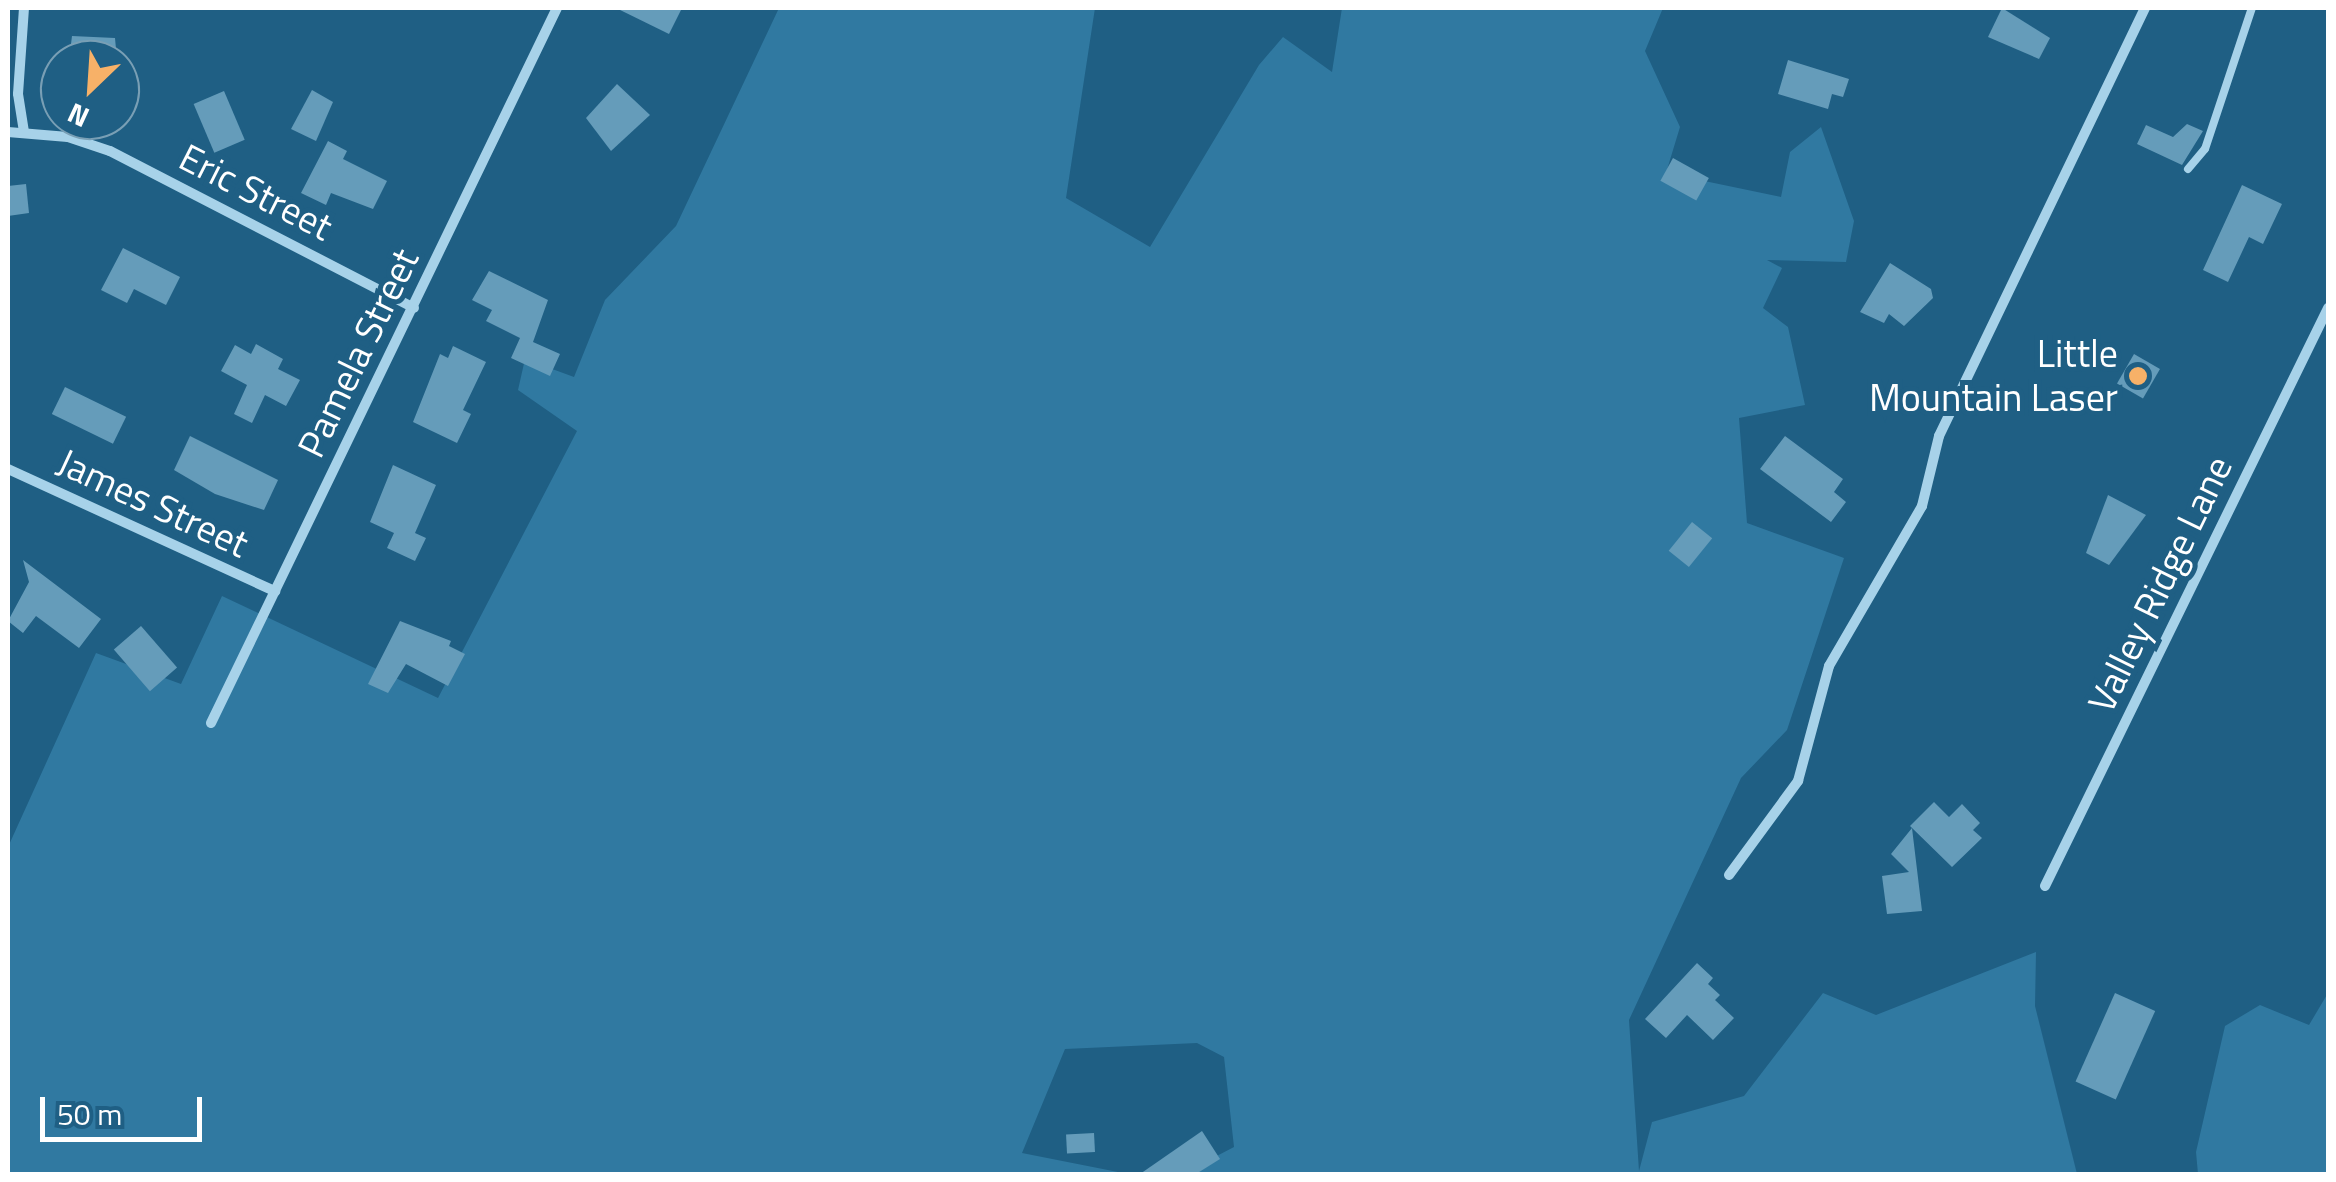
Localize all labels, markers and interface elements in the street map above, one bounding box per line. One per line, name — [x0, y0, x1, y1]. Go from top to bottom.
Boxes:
north arrow — [40, 40, 140, 140]
text: N — [60, 92, 96, 139]
street label: Eric Street — [172, 134, 340, 250]
street label: Pamela Street — [288, 241, 428, 465]
place label: Little Mountain Laser — [1869, 331, 2118, 420]
marker: Little Mountain Laser — [2127, 365, 2149, 387]
street label: James Street — [50, 439, 256, 567]
street label: Valley Ridge Lane — [2078, 449, 2242, 719]
scale bar — [45, 1077, 208, 1139]
text: 50 m — [57, 1091, 122, 1137]

